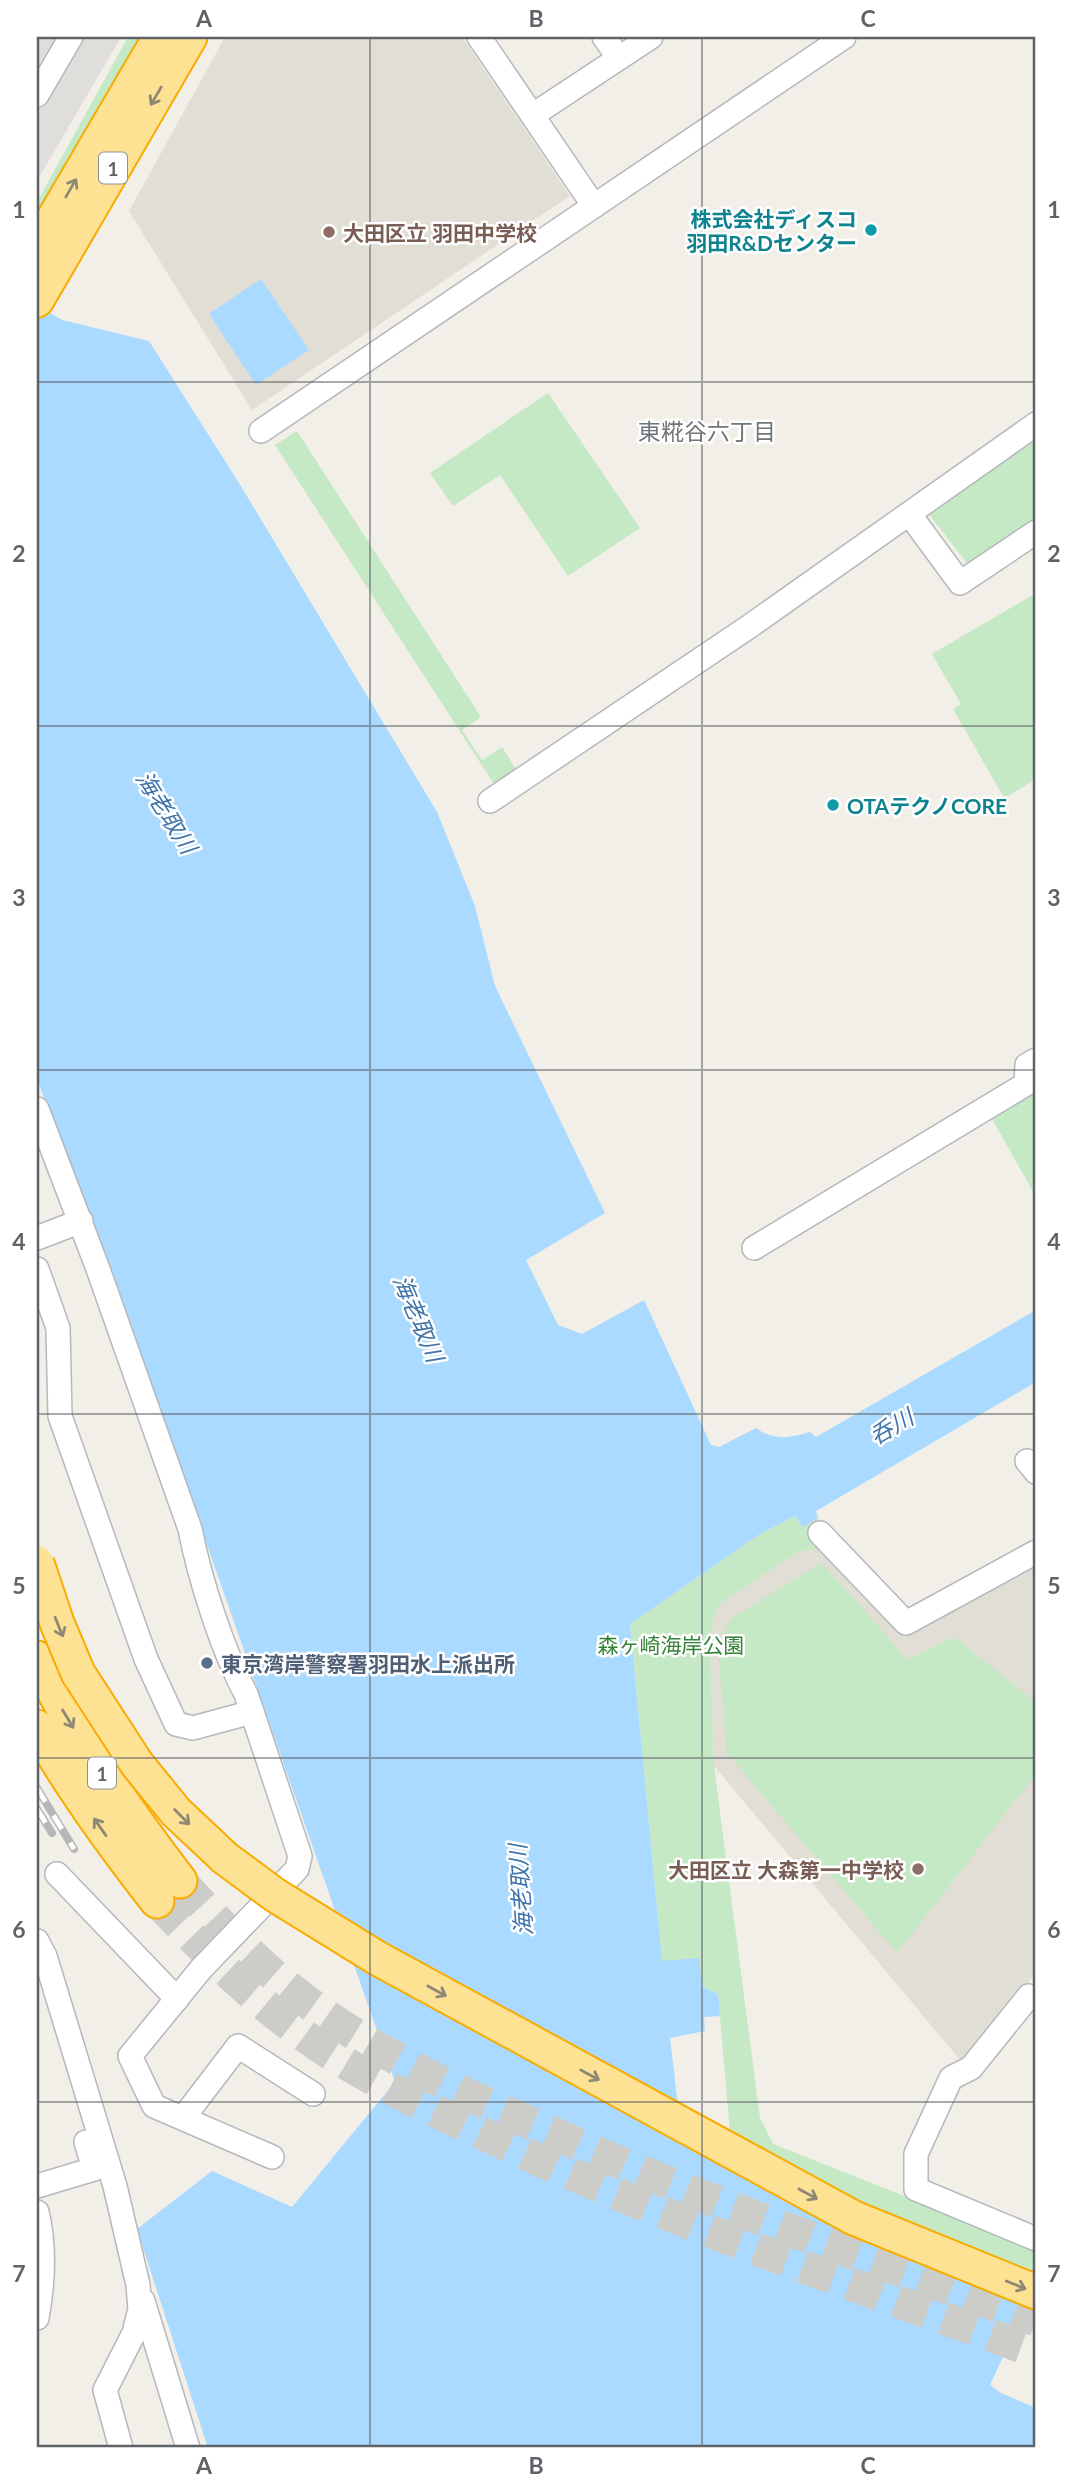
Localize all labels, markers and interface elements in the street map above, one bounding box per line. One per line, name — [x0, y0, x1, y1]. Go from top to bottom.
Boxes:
text: A — [195, 4, 213, 32]
text: B — [528, 4, 544, 32]
text: C — [860, 4, 876, 32]
one-way arrow — [149, 85, 163, 105]
road number: 1 — [99, 152, 127, 184]
one-way arrow — [65, 178, 78, 199]
text: 1 — [12, 195, 26, 223]
text: 1 — [1047, 195, 1061, 223]
place label: 株式会社ディスコ 羽田R&Dセンター — [686, 206, 857, 255]
place label: 大田区立 羽田中学校 — [343, 220, 537, 245]
marker: 株式会社ディスコ 羽田R&Dセンター — [863, 222, 879, 238]
marker: 大田区立 羽田中学校 — [321, 224, 337, 240]
district label: 東糀谷六丁目 — [638, 417, 776, 445]
text: 2 — [12, 539, 26, 567]
text: 2 — [1047, 539, 1061, 567]
water label: 海老取川 — [131, 766, 205, 861]
place label: OTAテクノCORE — [847, 793, 1007, 818]
marker: OTAテクノCORE — [825, 797, 841, 813]
text: 3 — [12, 883, 26, 911]
text: 3 — [1047, 883, 1061, 911]
text: 4 — [12, 1227, 26, 1255]
text: 4 — [1047, 1227, 1061, 1255]
water label: 海老取川 — [388, 1270, 451, 1369]
water label: 呑川 — [864, 1401, 921, 1450]
text: 5 — [12, 1571, 26, 1599]
text: 5 — [1047, 1571, 1061, 1599]
one-way arrow — [54, 1616, 67, 1638]
park label: 森ヶ崎海岸公園 — [598, 1632, 745, 1657]
place label: 東京湾岸警察署羽田水上派出所 — [221, 1651, 515, 1676]
marker: 東京湾岸警察署羽田水上派出所 — [199, 1655, 215, 1671]
one-way arrow — [61, 1708, 75, 1728]
road number: 1 — [88, 1758, 116, 1788]
one-way arrow — [174, 1808, 191, 1825]
one-way arrow — [93, 1818, 107, 1838]
water label: 海老取川 — [503, 1840, 537, 1937]
place label: 大田区立 大森第一中学校 — [668, 1857, 904, 1882]
marker: 大田区立 大森第一中学校 — [910, 1861, 926, 1877]
text: 6 — [12, 1915, 26, 1943]
text: 6 — [1047, 1915, 1061, 1943]
one-way arrow — [426, 1984, 447, 1998]
one-way arrow — [579, 2069, 600, 2082]
one-way arrow — [797, 2187, 818, 2201]
text: 7 — [12, 2259, 26, 2287]
text: 7 — [1047, 2259, 1061, 2287]
one-way arrow — [1005, 2279, 1027, 2292]
text: A — [195, 2451, 213, 2479]
text: B — [528, 2451, 544, 2479]
text: C — [860, 2451, 876, 2479]

